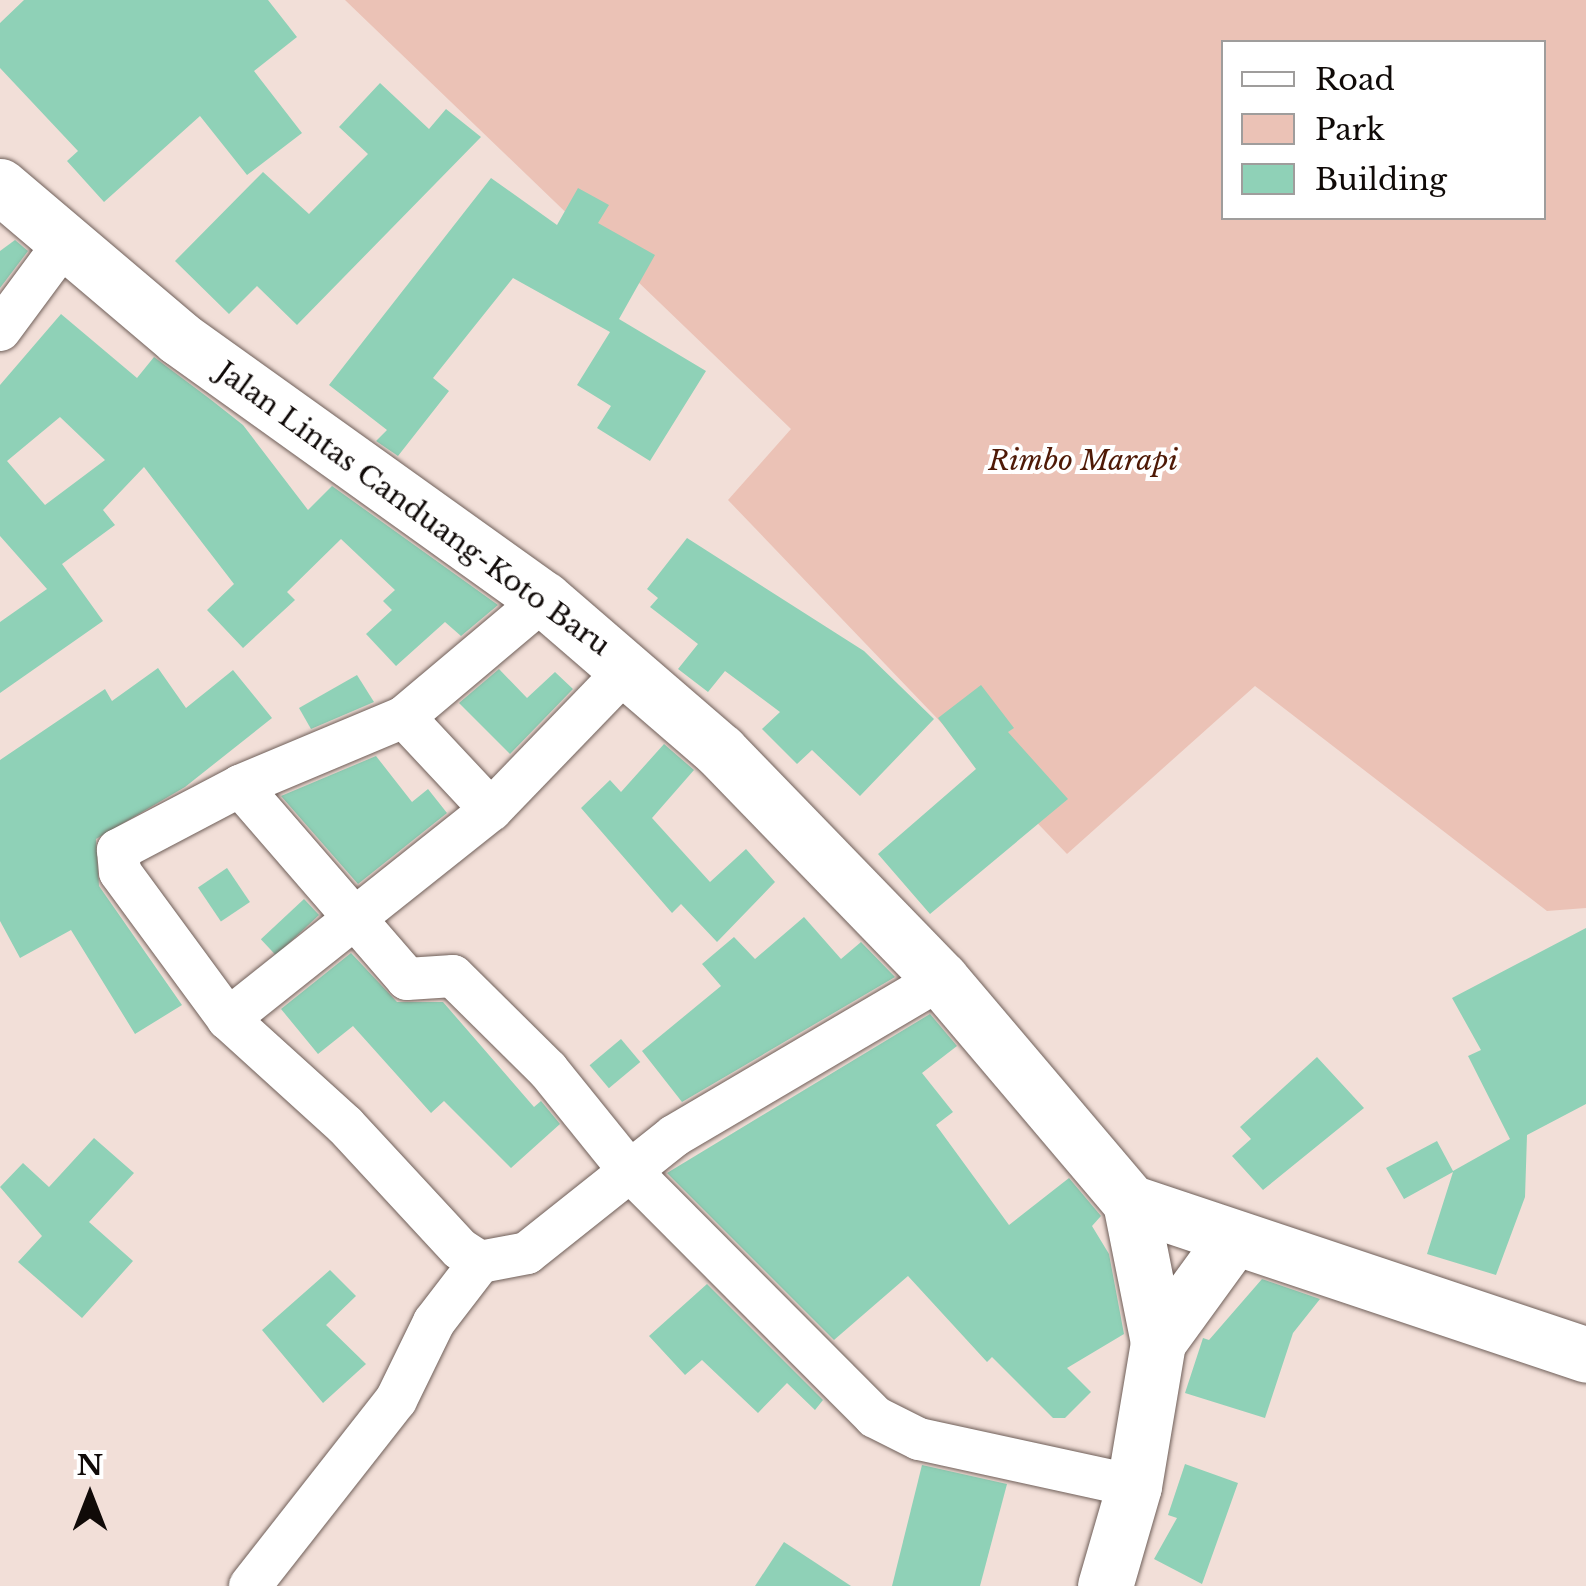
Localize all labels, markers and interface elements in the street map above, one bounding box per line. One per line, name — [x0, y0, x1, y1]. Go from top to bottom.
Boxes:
legend — [1221, 40, 1546, 220]
text: Road — [1315, 61, 1395, 98]
text: Park — [1315, 111, 1385, 148]
text: Building — [1315, 161, 1447, 198]
street label: Jalan Lintas Canduang-Koto Baru — [210, 355, 616, 663]
park label: Rimbo Marapi — [988, 444, 1178, 478]
north arrow — [40, 1446, 140, 1546]
text: N — [77, 1448, 103, 1483]

